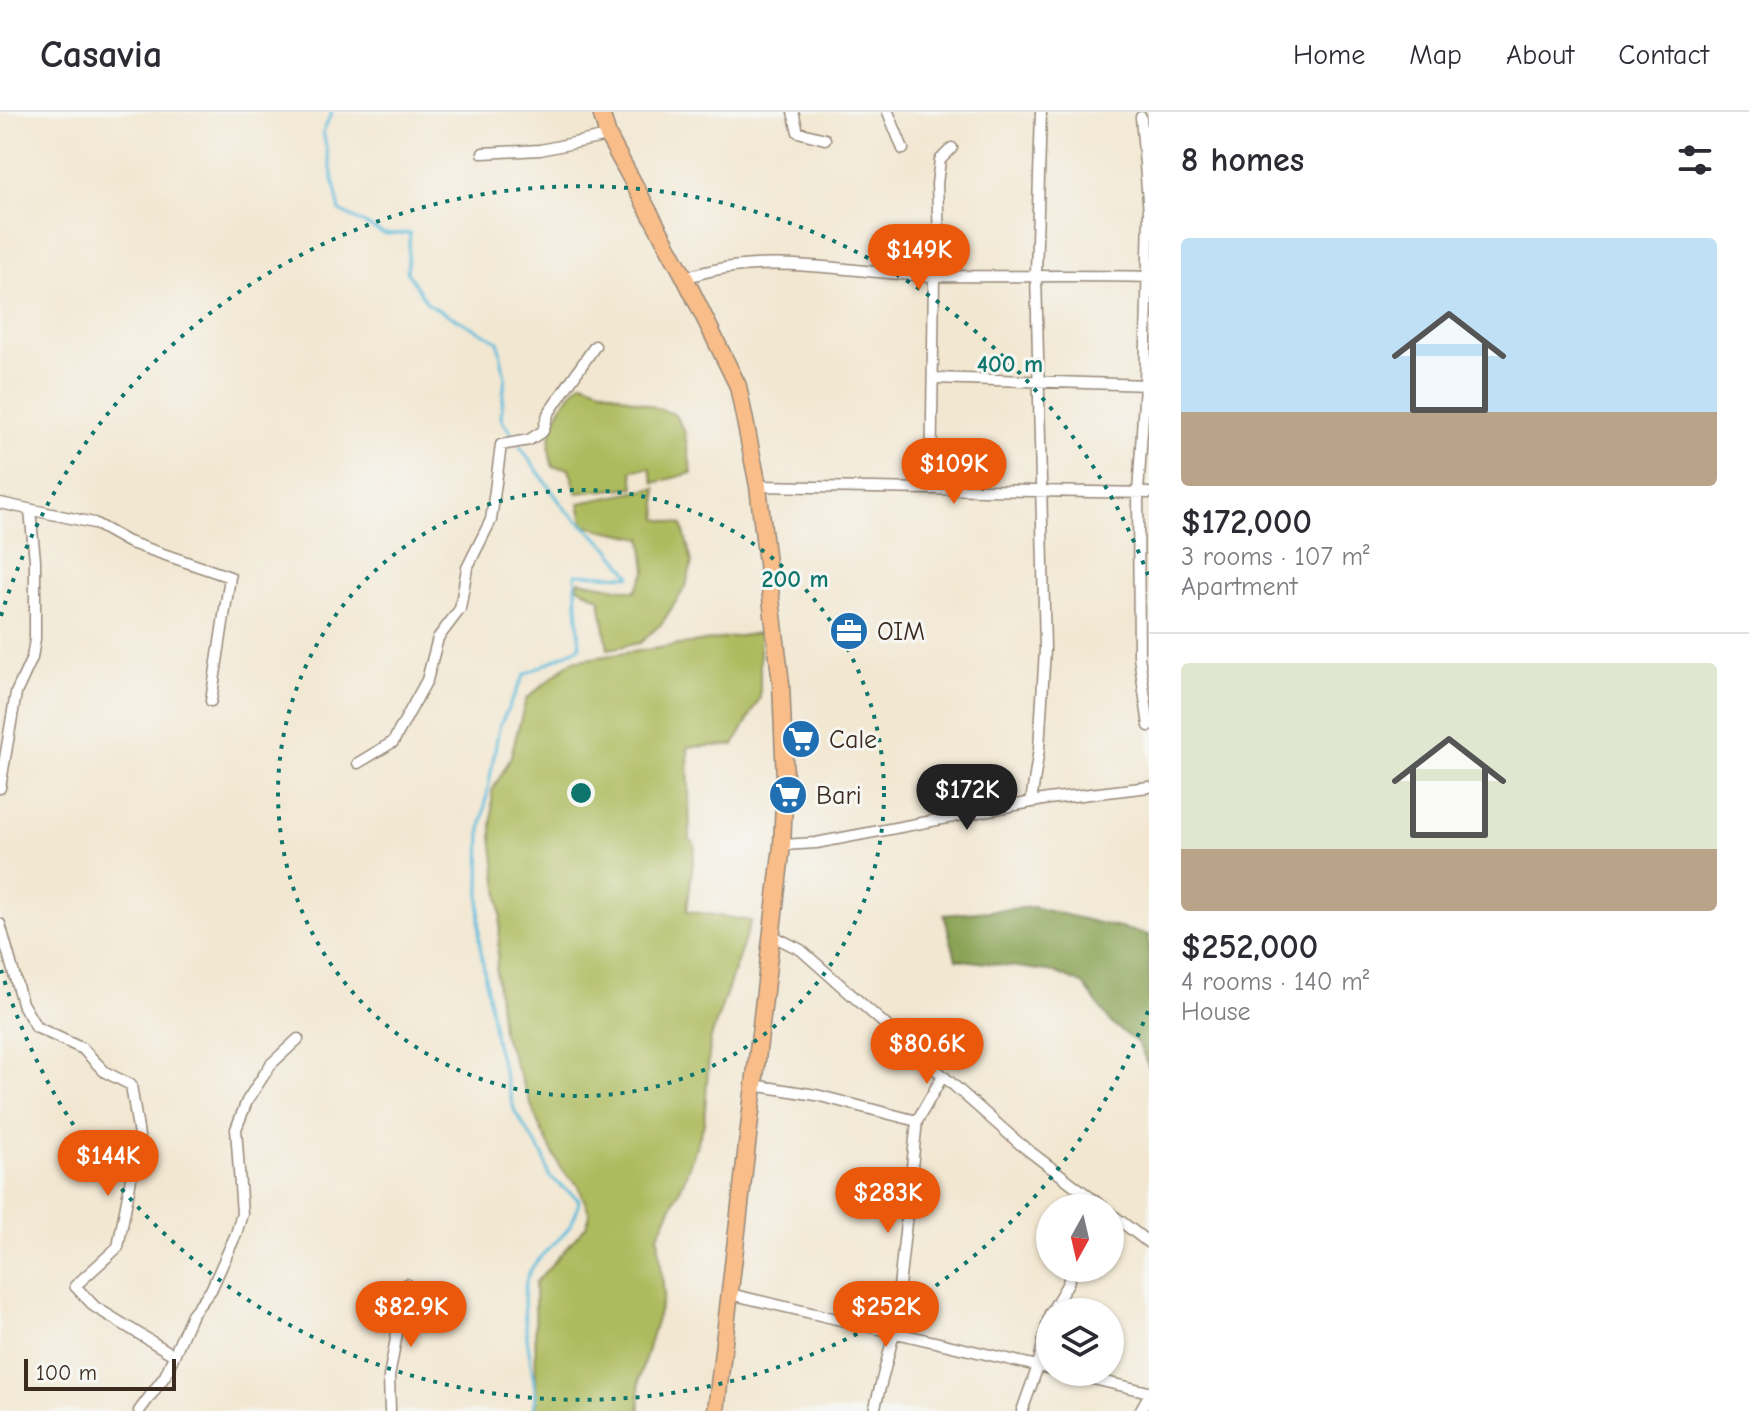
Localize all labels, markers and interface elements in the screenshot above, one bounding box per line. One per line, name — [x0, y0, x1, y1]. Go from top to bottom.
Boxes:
text: Casavia — [40, 33, 162, 77]
text: Home — [1293, 39, 1365, 71]
text: Map — [1409, 39, 1462, 71]
text: About — [1506, 39, 1574, 71]
text: Contact — [1618, 39, 1709, 71]
icon: filters — [1673, 138, 1717, 182]
text: 8 homes — [1181, 140, 1304, 180]
pin: $149K — [863, 224, 975, 292]
text: $149K — [886, 235, 952, 265]
icon: home — [1377, 290, 1521, 434]
text: 400 m — [977, 350, 1043, 378]
pin: $109K — [898, 438, 1010, 506]
text: $109K — [920, 449, 988, 479]
text: $172,000 — [1181, 502, 1312, 542]
text: 3 rooms · 107 m² — [1181, 542, 1370, 572]
text: 200 m — [761, 565, 829, 593]
text: Apartment — [1181, 572, 1297, 602]
office icon: OIM — [828, 610, 870, 652]
place label: OIM — [877, 617, 925, 647]
icon: home — [1377, 715, 1521, 859]
supermarket icon: Cale — [780, 718, 822, 760]
place label: Cale — [829, 725, 877, 755]
pin: $172K — [911, 764, 1023, 832]
supermarket icon: Bari — [767, 774, 809, 816]
text: $172K — [934, 775, 1000, 805]
centre of rings — [567, 779, 595, 807]
place label: Bari — [816, 781, 862, 811]
text: $252,000 — [1181, 927, 1318, 967]
text: 4 rooms · 140 m² — [1181, 967, 1369, 997]
text: House — [1181, 997, 1251, 1027]
pin: $80.6K — [862, 1018, 992, 1086]
text: $80.6K — [889, 1029, 965, 1059]
pin: $144K — [52, 1130, 164, 1198]
text: $144K — [76, 1141, 140, 1171]
pin: $283K — [832, 1167, 944, 1235]
text: $283K — [853, 1178, 923, 1208]
north arrow — [1036, 1194, 1124, 1282]
map controls — [1036, 1194, 1124, 1386]
pin: $82.9K — [346, 1281, 476, 1349]
pin: $252K — [830, 1281, 942, 1349]
text: $82.9K — [374, 1292, 448, 1322]
text: $252K — [851, 1292, 921, 1322]
button: layers — [1036, 1298, 1124, 1386]
scale bar — [24, 1355, 176, 1391]
text: 100 m — [36, 1360, 97, 1386]

